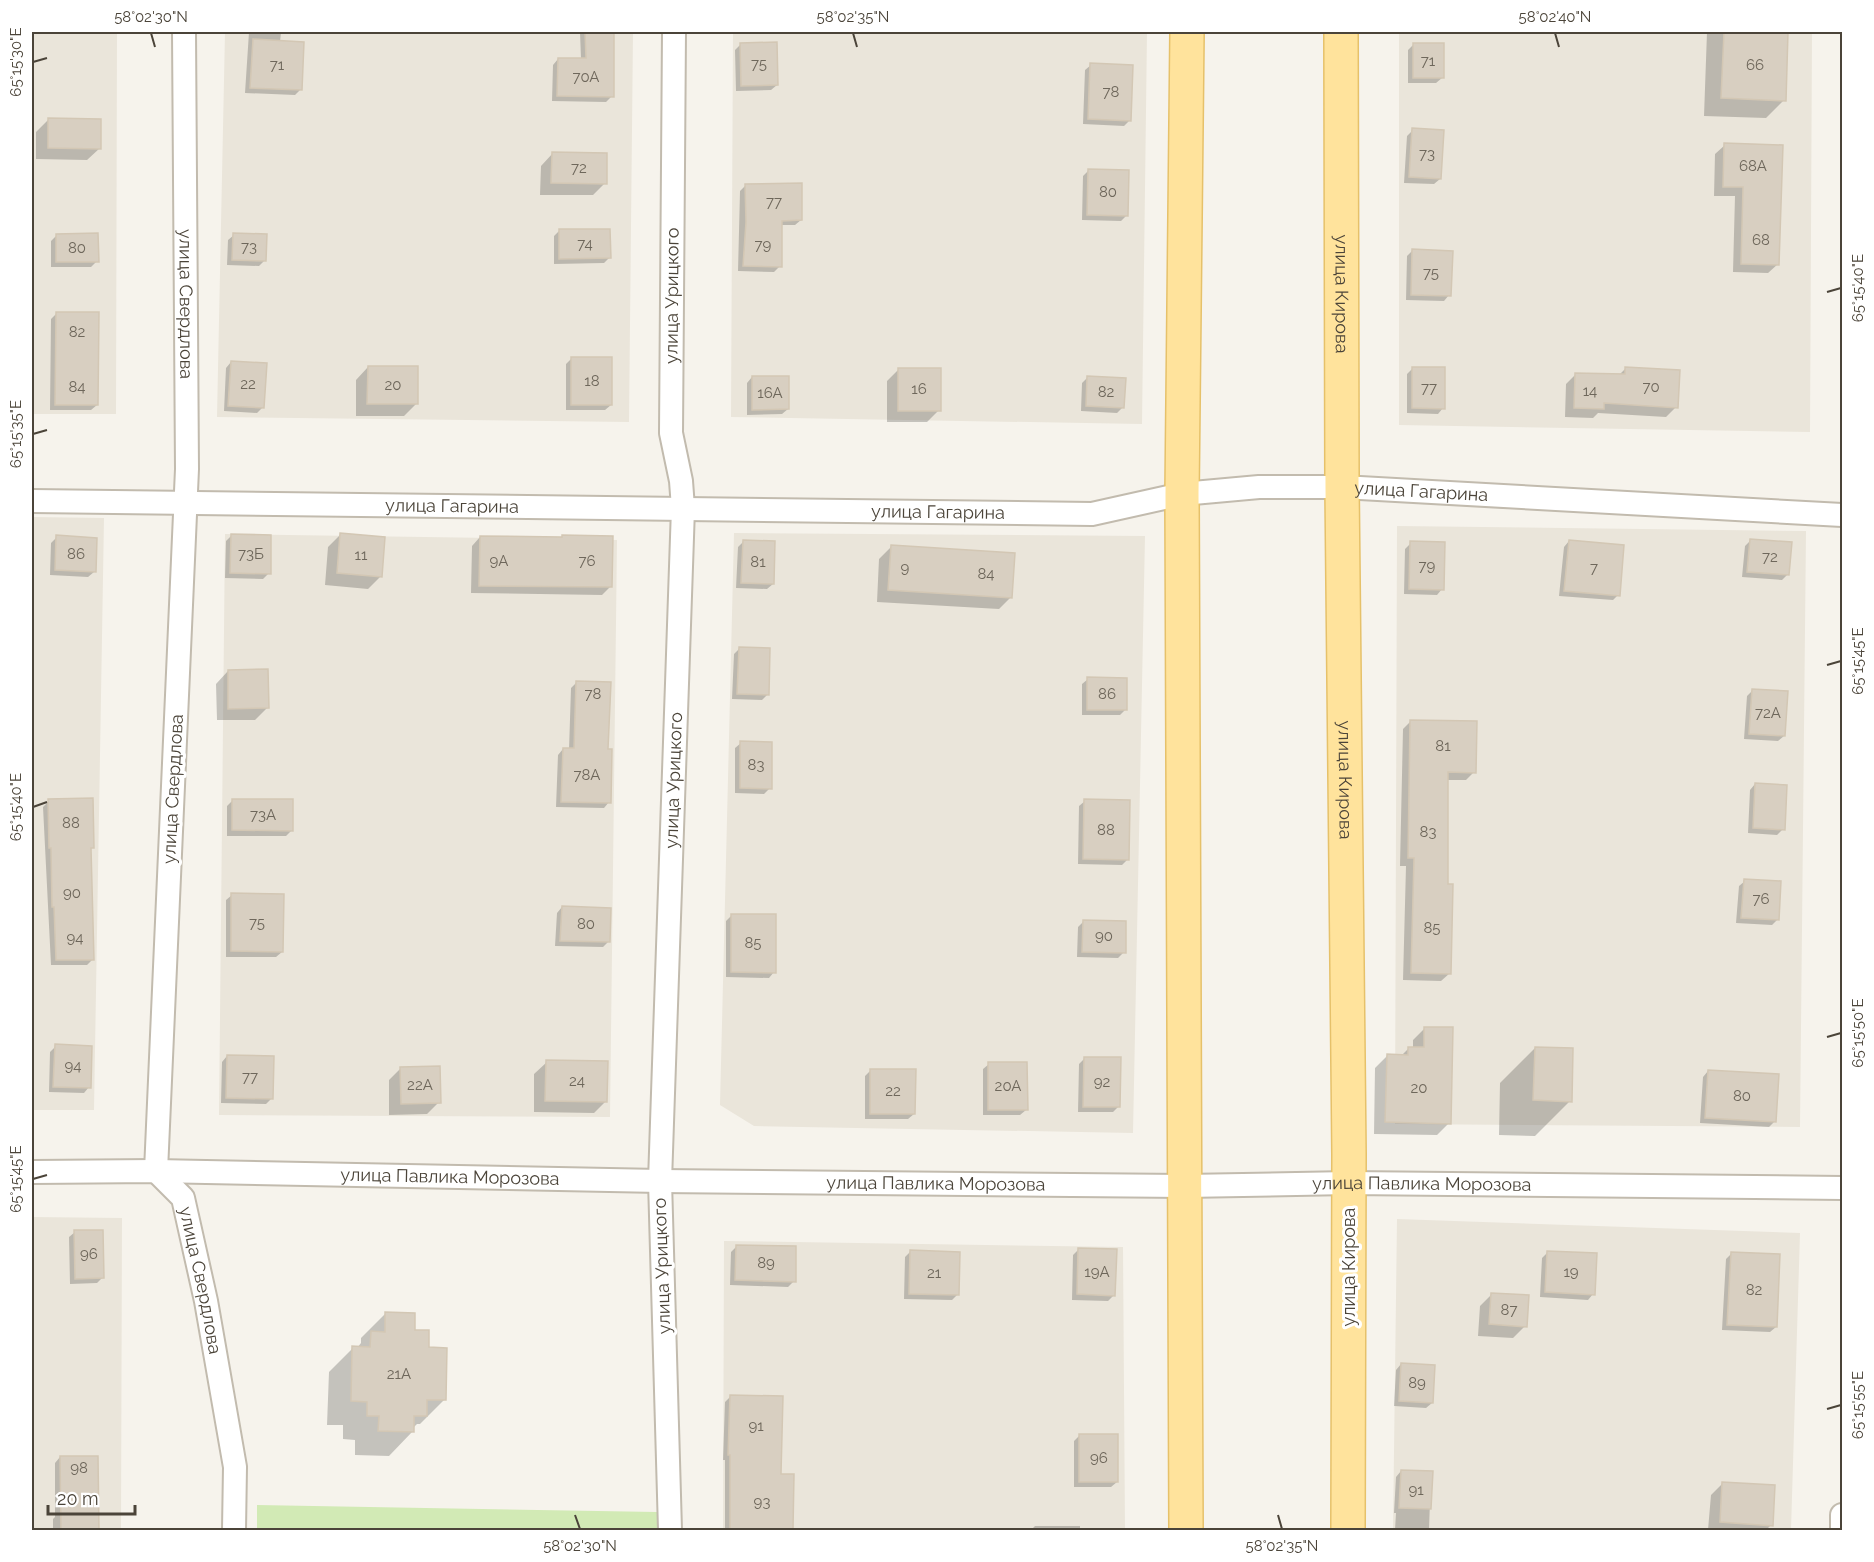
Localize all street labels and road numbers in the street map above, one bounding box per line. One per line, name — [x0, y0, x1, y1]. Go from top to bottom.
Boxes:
street label: улица Урицкого — [661, 227, 683, 364]
street label: улица Свердлова — [175, 229, 197, 379]
street label: улица Кирова — [1331, 234, 1353, 354]
street label: улица Гагарина — [1354, 477, 1489, 505]
street label: улица Гагарина — [385, 494, 519, 517]
street label: улица Гагарина — [871, 500, 1005, 523]
street label: улица Урицкого — [660, 712, 686, 849]
street label: улица Свердлова — [158, 714, 187, 864]
street label: улица Кирова — [1334, 720, 1357, 840]
street label: улица Павлика Морозова — [340, 1164, 560, 1189]
street label: улица Павлика Морозова — [826, 1172, 1046, 1195]
street label: улица Павлика Морозова — [1312, 1172, 1532, 1195]
street label: улица Урицкого — [649, 1197, 674, 1335]
street label: улица Свердлова — [175, 1204, 226, 1356]
street label: улица Кирова — [1338, 1208, 1359, 1326]

